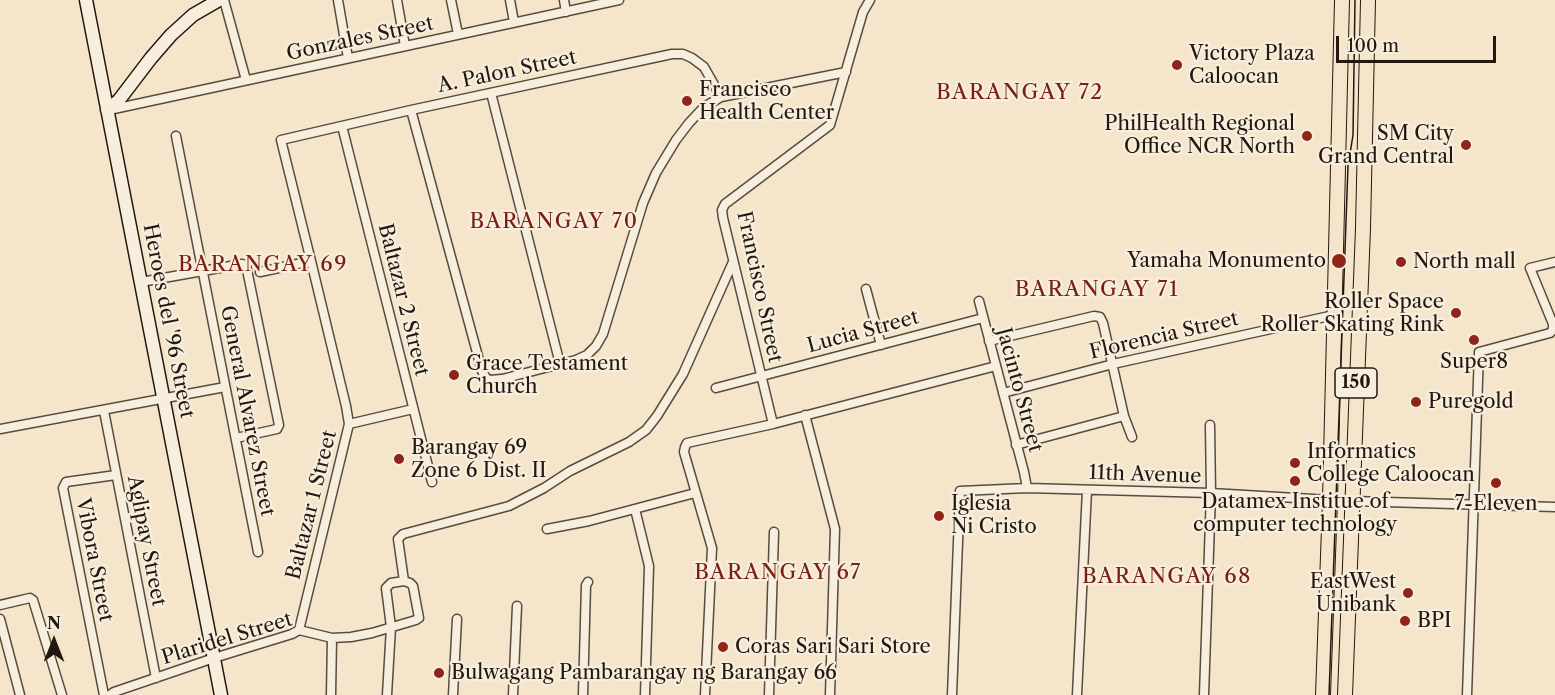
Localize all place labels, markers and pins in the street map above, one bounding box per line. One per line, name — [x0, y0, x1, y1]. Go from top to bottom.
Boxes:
place label: Victory Plaza Caloocan — [1189, 42, 1315, 89]
marker: Victory Plaza Caloocan — [1170, 58, 1184, 72]
place label: Francisco Health Center — [699, 78, 834, 125]
marker: Francisco Health Center — [680, 94, 694, 108]
place label: PhilHealth Regional Office NCR North — [1104, 112, 1295, 159]
place label: SM City Grand Central — [1318, 122, 1454, 169]
marker: PhilHealth Regional Office NCR North — [1300, 129, 1314, 143]
marker: SM City Grand Central — [1459, 138, 1473, 152]
place label: Yamaha Monumento — [1127, 249, 1326, 273]
place label: North mall — [1413, 250, 1516, 274]
marker: Yamaha Monumento — [1330, 252, 1348, 270]
marker: North mall — [1394, 255, 1408, 269]
place label: Roller Space Roller Skating Rink — [1260, 290, 1444, 337]
marker: Roller Space Roller Skating Rink — [1449, 306, 1463, 320]
marker: Super8 — [1467, 333, 1481, 347]
place label: Super8 — [1440, 350, 1508, 374]
place label: Grace Testament Church — [466, 352, 628, 399]
marker: Grace Testament Church — [447, 368, 461, 382]
place label: Puregold — [1428, 390, 1514, 414]
marker: Puregold — [1409, 395, 1423, 409]
place label: Barangay 69 Zone 6 Dist. II — [411, 436, 546, 483]
place label: Informatics College Caloocan — [1307, 440, 1475, 487]
marker: Barangay 69 Zone 6 Dist. II — [392, 452, 406, 466]
marker: Informatics College Caloocan — [1288, 456, 1302, 470]
marker: Datamex Institue of computer technology — [1288, 474, 1302, 488]
marker: 7-Eleven — [1489, 476, 1503, 490]
place label: Datamex Institue of computer technology — [1193, 490, 1397, 537]
place label: Iglesia Ni Cristo — [951, 492, 1037, 539]
place label: 7-Eleven — [1455, 492, 1537, 516]
marker: Iglesia Ni Cristo — [932, 509, 946, 523]
place label: EastWest Unibank — [1310, 570, 1396, 617]
marker: EastWest Unibank — [1401, 586, 1415, 600]
place label: BPI — [1417, 609, 1451, 633]
marker: BPI — [1398, 614, 1412, 628]
place label: Coras Sari Sari Store — [735, 635, 931, 659]
marker: Coras Sari Sari Store — [716, 640, 730, 654]
place label: Bulwagang Pambarangay ng Barangay 66 — [451, 661, 837, 685]
marker: Bulwagang Pambarangay ng Barangay 66 — [432, 666, 446, 680]

